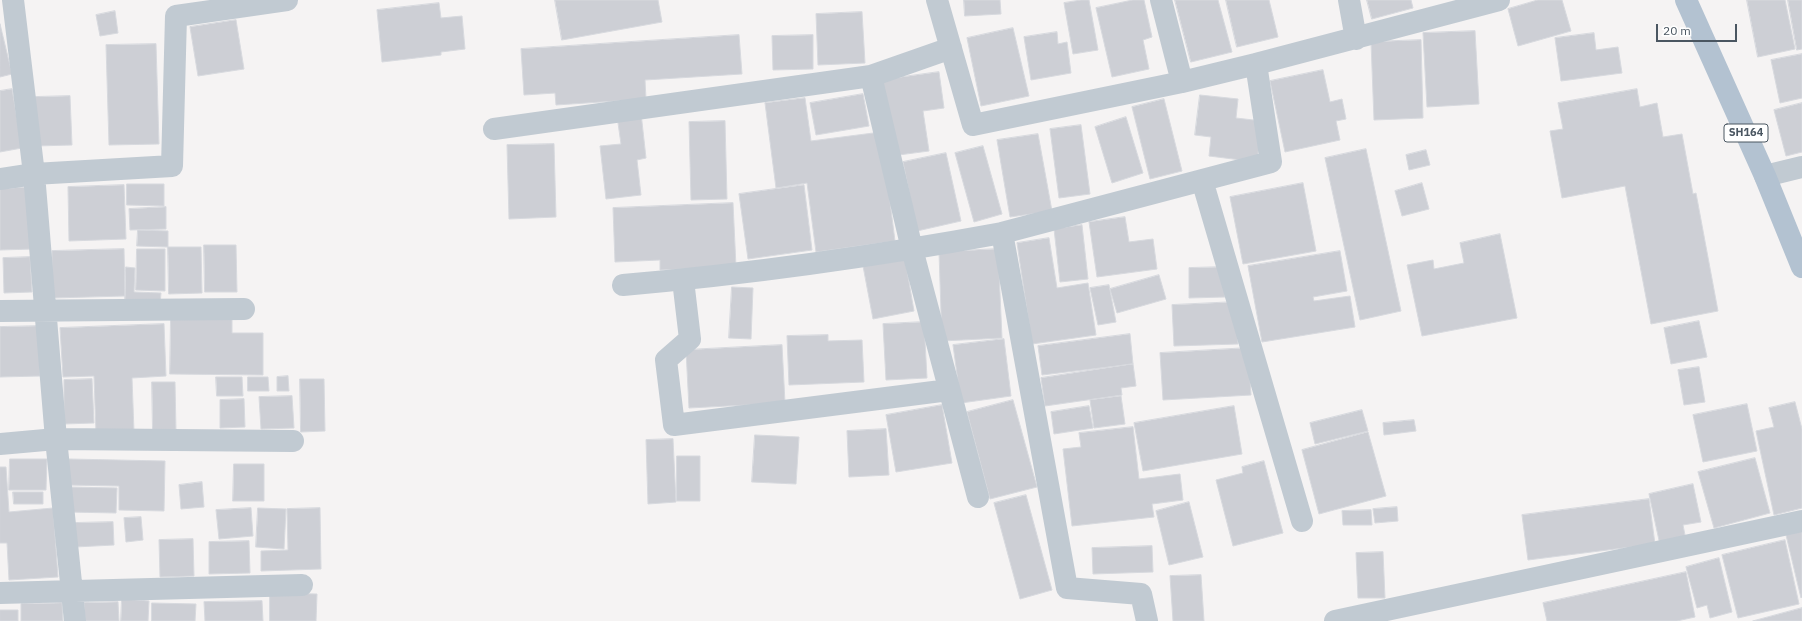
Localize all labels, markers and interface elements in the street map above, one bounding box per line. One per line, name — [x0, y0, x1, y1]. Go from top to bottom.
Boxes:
scale bar — [1658, 16, 1739, 42]
text: 20 m — [1663, 23, 1691, 38]
road number: SH164 — [1724, 124, 1768, 142]

